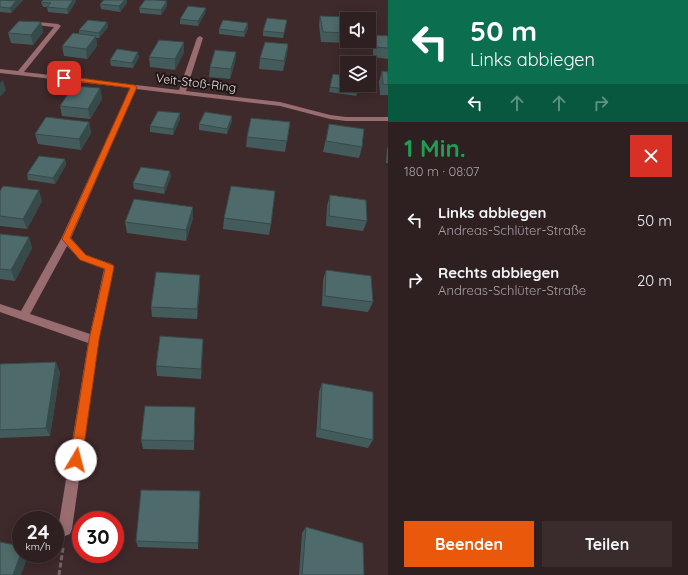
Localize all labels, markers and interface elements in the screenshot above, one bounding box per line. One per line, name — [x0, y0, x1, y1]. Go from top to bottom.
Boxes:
map controls — [340, 12, 376, 92]
button: sound — [340, 12, 376, 48]
text: 50 m — [470, 13, 537, 48]
icon: left — [404, 16, 456, 68]
text: Links abbiegen — [470, 48, 595, 71]
button: layers — [340, 56, 376, 92]
pin — [47, 61, 81, 95]
icon: arrive — [53, 67, 75, 89]
street label: Veit-Stoß-Ring — [155, 70, 237, 95]
icon: left — [464, 92, 486, 114]
icon: ahead — [506, 92, 528, 114]
icon: ahead — [548, 92, 570, 114]
icon: right — [590, 92, 612, 114]
text: 1 Min. — [404, 133, 466, 163]
button: close — [630, 135, 672, 177]
text: 180 m · 08:07 — [404, 163, 479, 179]
text: Links abbiegen — [438, 203, 546, 222]
icon: left — [404, 209, 426, 231]
text: 50 m — [637, 211, 672, 230]
text: Andreas-Schlüter-Straße — [438, 222, 586, 238]
text: Rechts abbiegen — [438, 263, 559, 282]
icon: right — [404, 269, 426, 291]
text: 20 m — [637, 271, 672, 290]
text: Andreas-Schlüter-Straße — [438, 282, 586, 298]
position arrow — [55, 439, 97, 481]
speed limit sign: 30 — [72, 511, 124, 563]
text: 24 — [26, 519, 50, 544]
button: Beenden — [404, 521, 534, 567]
button: Teilen — [542, 521, 672, 567]
text: km/h — [25, 540, 51, 553]

